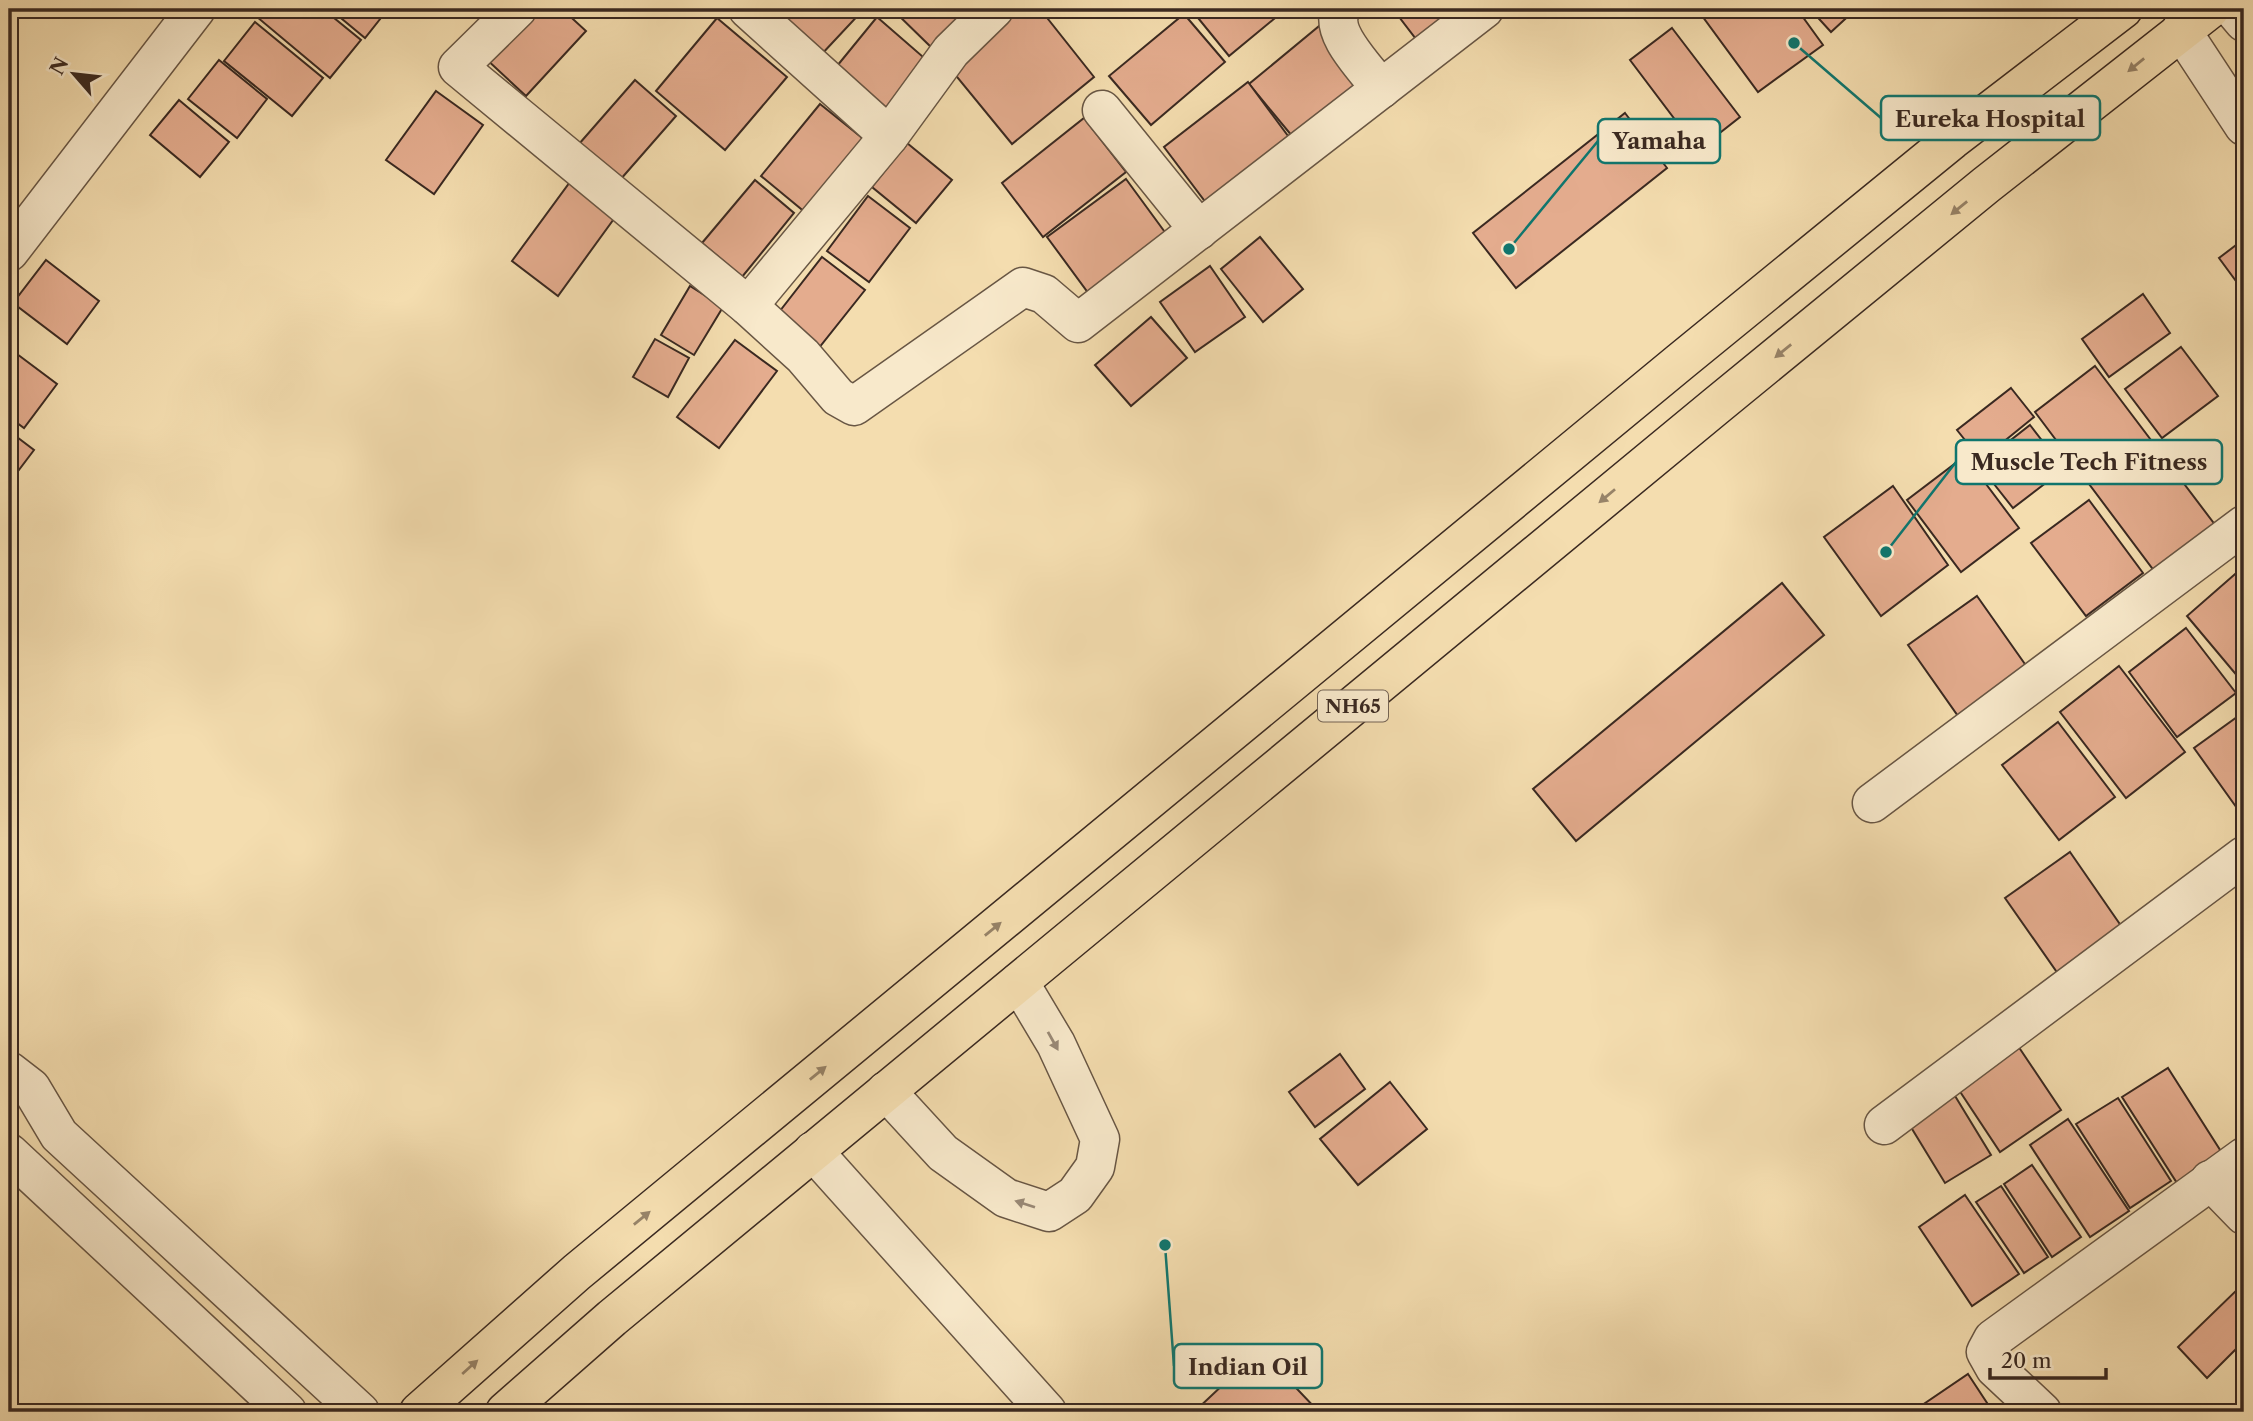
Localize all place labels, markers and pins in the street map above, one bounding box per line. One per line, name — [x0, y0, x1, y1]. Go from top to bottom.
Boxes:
callout: Eureka Hospital — [1881, 96, 2100, 140]
callout: Yamaha — [1598, 119, 1720, 163]
callout: Muscle Tech Fitness — [1956, 440, 2222, 484]
callout: Indian Oil — [1174, 1344, 1322, 1388]

